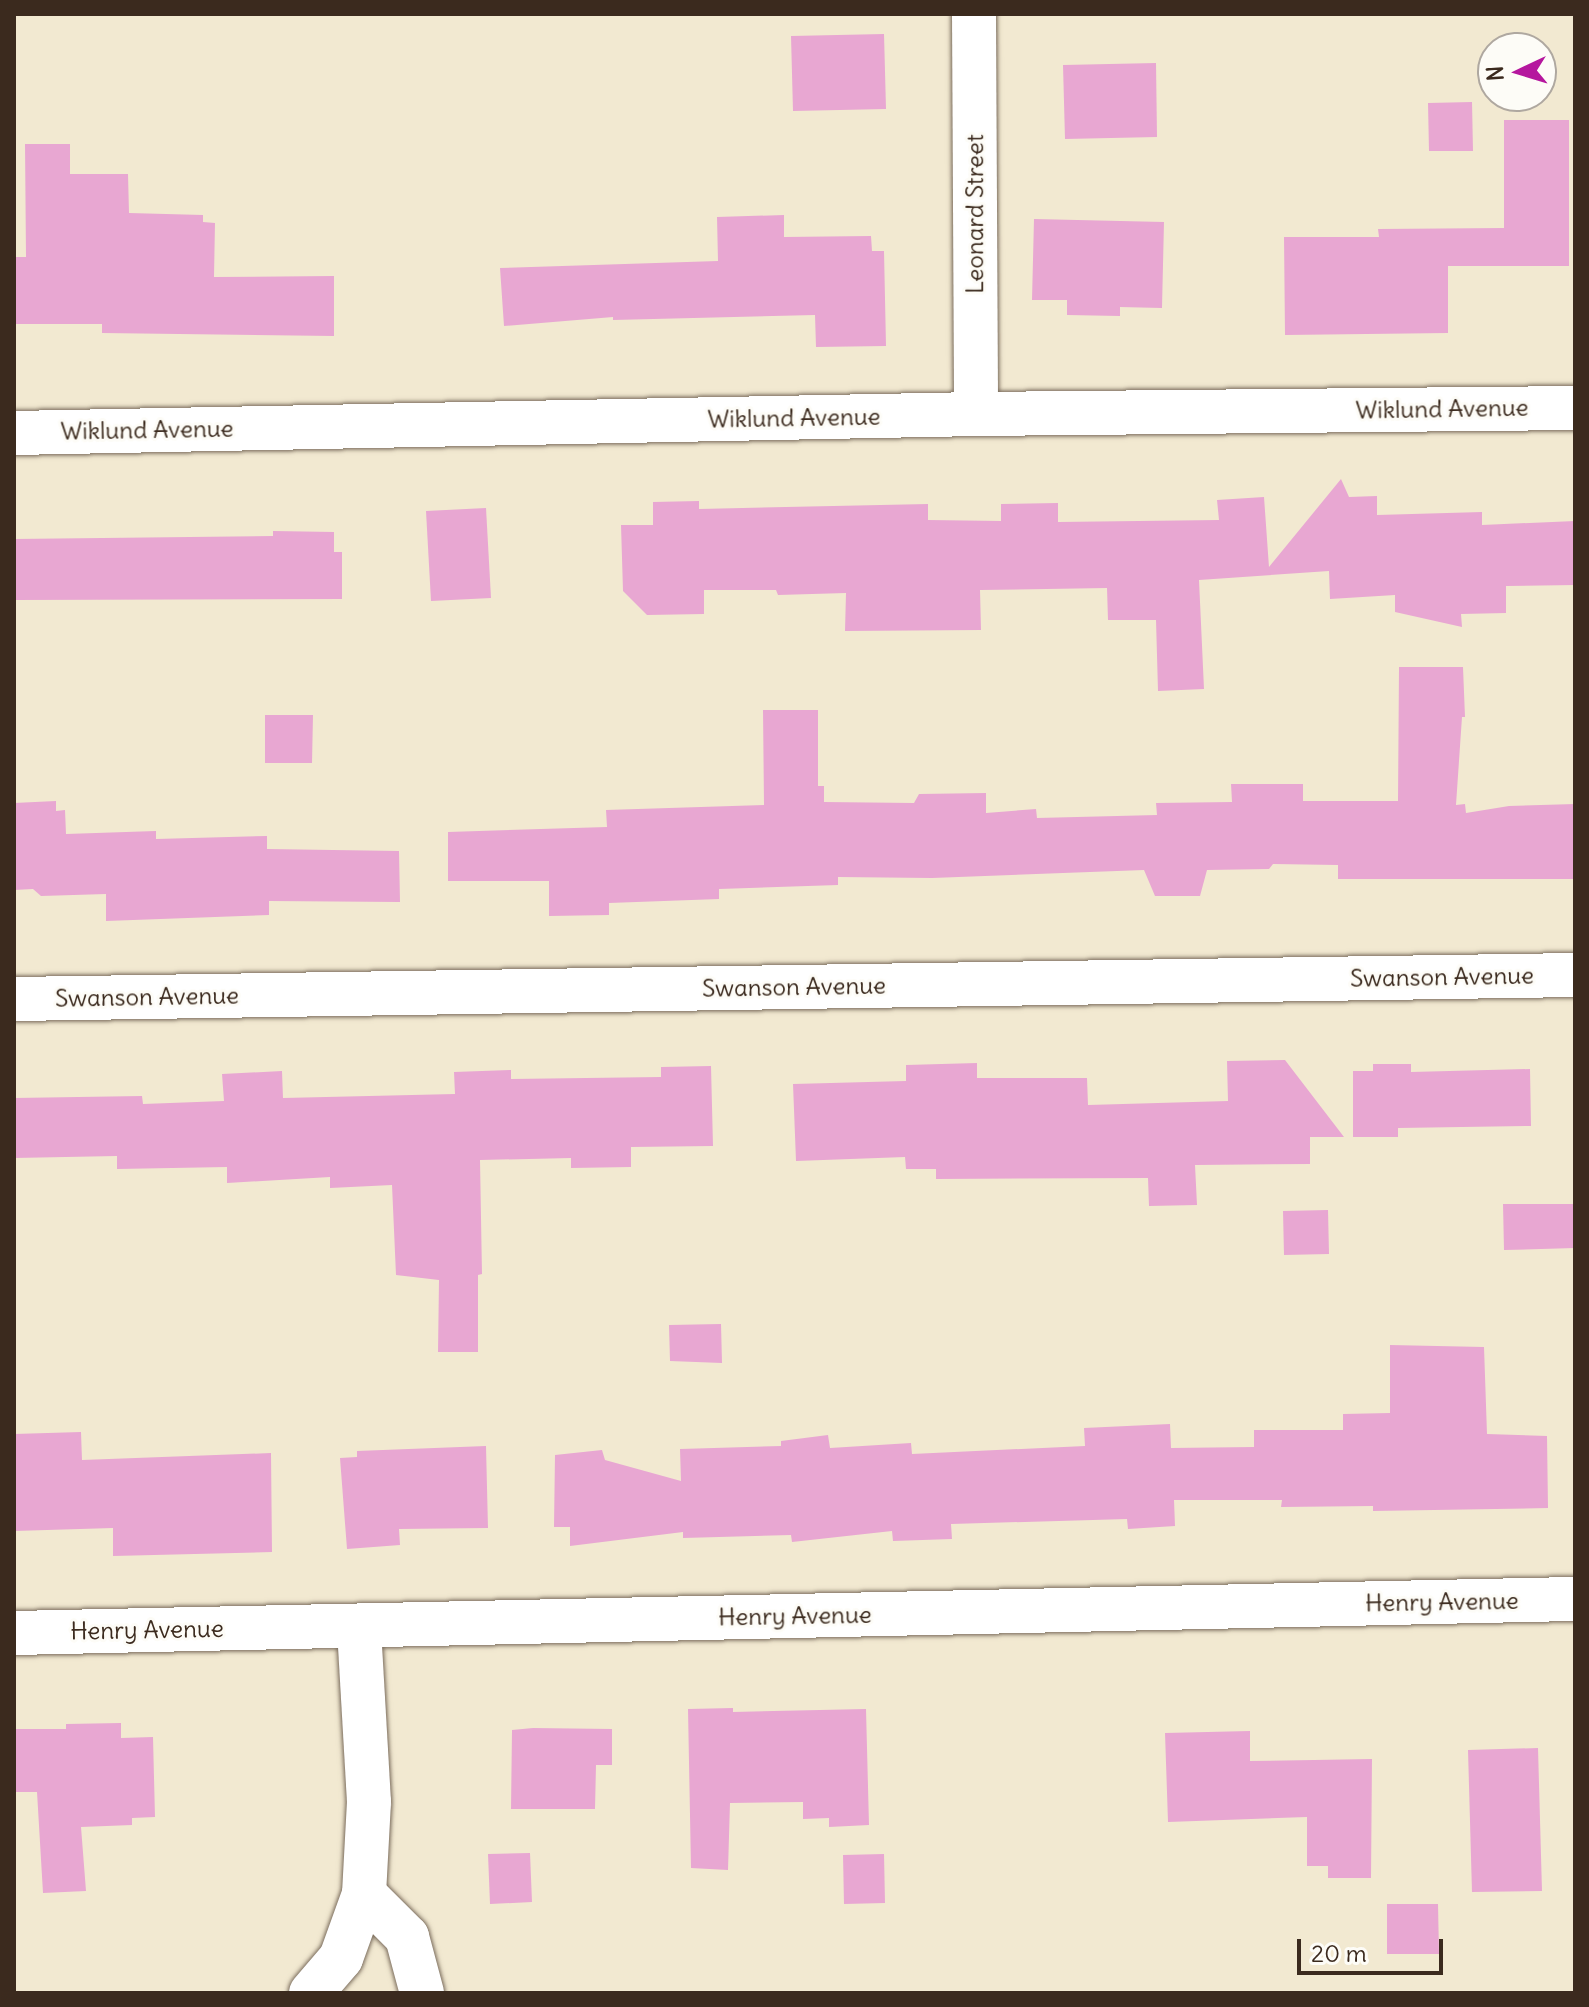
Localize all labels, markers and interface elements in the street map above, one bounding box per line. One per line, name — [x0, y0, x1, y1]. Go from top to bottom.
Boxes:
north arrow — [1477, 32, 1557, 112]
text: N — [1481, 65, 1510, 82]
street label: Leonard Street — [961, 134, 989, 294]
street label: Wiklund Avenue — [1355, 393, 1529, 425]
street label: Wiklund Avenue — [707, 402, 881, 434]
street label: Wiklund Avenue — [60, 414, 234, 446]
street label: Swanson Avenue — [1350, 961, 1534, 993]
street label: Swanson Avenue — [702, 971, 886, 1003]
street label: Swanson Avenue — [55, 981, 239, 1013]
street label: Henry Avenue — [1365, 1586, 1519, 1618]
street label: Henry Avenue — [718, 1600, 872, 1632]
street label: Henry Avenue — [70, 1614, 224, 1646]
scale bar — [1301, 1923, 1447, 1973]
text: 20 m — [1311, 1938, 1367, 1968]

